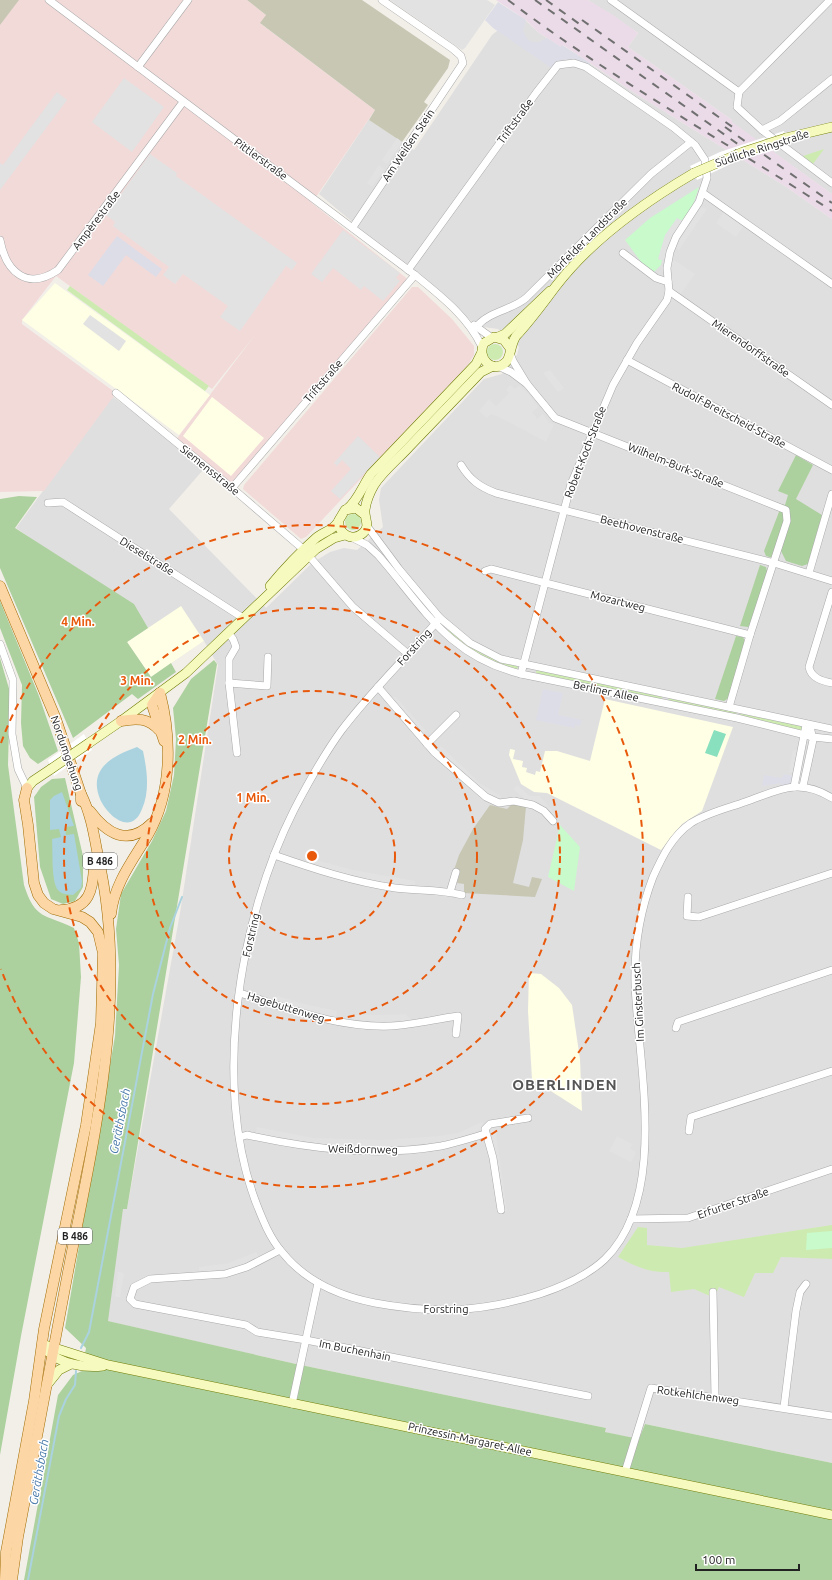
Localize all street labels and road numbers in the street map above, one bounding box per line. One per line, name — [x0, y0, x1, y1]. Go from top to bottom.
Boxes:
street label: Triftstraße — [495, 96, 535, 146]
street label: Am Weißen Stein — [379, 107, 437, 183]
street label: Südliche Ringstraße — [714, 127, 810, 169]
street label: Pittlerstraße — [232, 136, 290, 182]
street label: Ampèrestraße — [70, 188, 122, 252]
street label: Mörfelder Landstraße — [545, 196, 629, 280]
street label: Mierendorffstraße — [710, 317, 792, 379]
street label: Triftstraße — [301, 357, 345, 405]
street label: Rudolf-Breitscheid-Straße — [670, 380, 788, 450]
street label: Robert-Koch-Straße — [562, 404, 608, 500]
street label: Wilhelm-Burk-Straße — [626, 440, 726, 490]
street label: Siemensstraße — [178, 442, 242, 498]
street label: Beethovenstraße — [599, 513, 685, 545]
street label: Dieselstraße — [118, 535, 176, 577]
street label: Mozartweg — [589, 588, 647, 614]
street label: Forstring — [395, 626, 433, 668]
street label: Berliner Allee — [572, 678, 640, 704]
street label: Nordumgehung — [49, 714, 85, 792]
road number: B 486 — [83, 853, 117, 869]
street label: Forstring — [240, 912, 262, 958]
street label: Im Ginsterbusch — [630, 962, 646, 1042]
street label: Hagebuttenweg — [246, 990, 326, 1024]
street label: Weißdornweg — [328, 1142, 398, 1156]
street label: Erfurter Straße — [696, 1185, 770, 1221]
road number: B 486 — [58, 1228, 92, 1244]
street label: Forstring — [424, 1303, 468, 1315]
street label: Im Buchenhain — [318, 1337, 392, 1363]
street label: Rotkehlchenweg — [656, 1383, 740, 1407]
street label: Prinzessin-Margaret-Allee — [407, 1420, 533, 1458]

